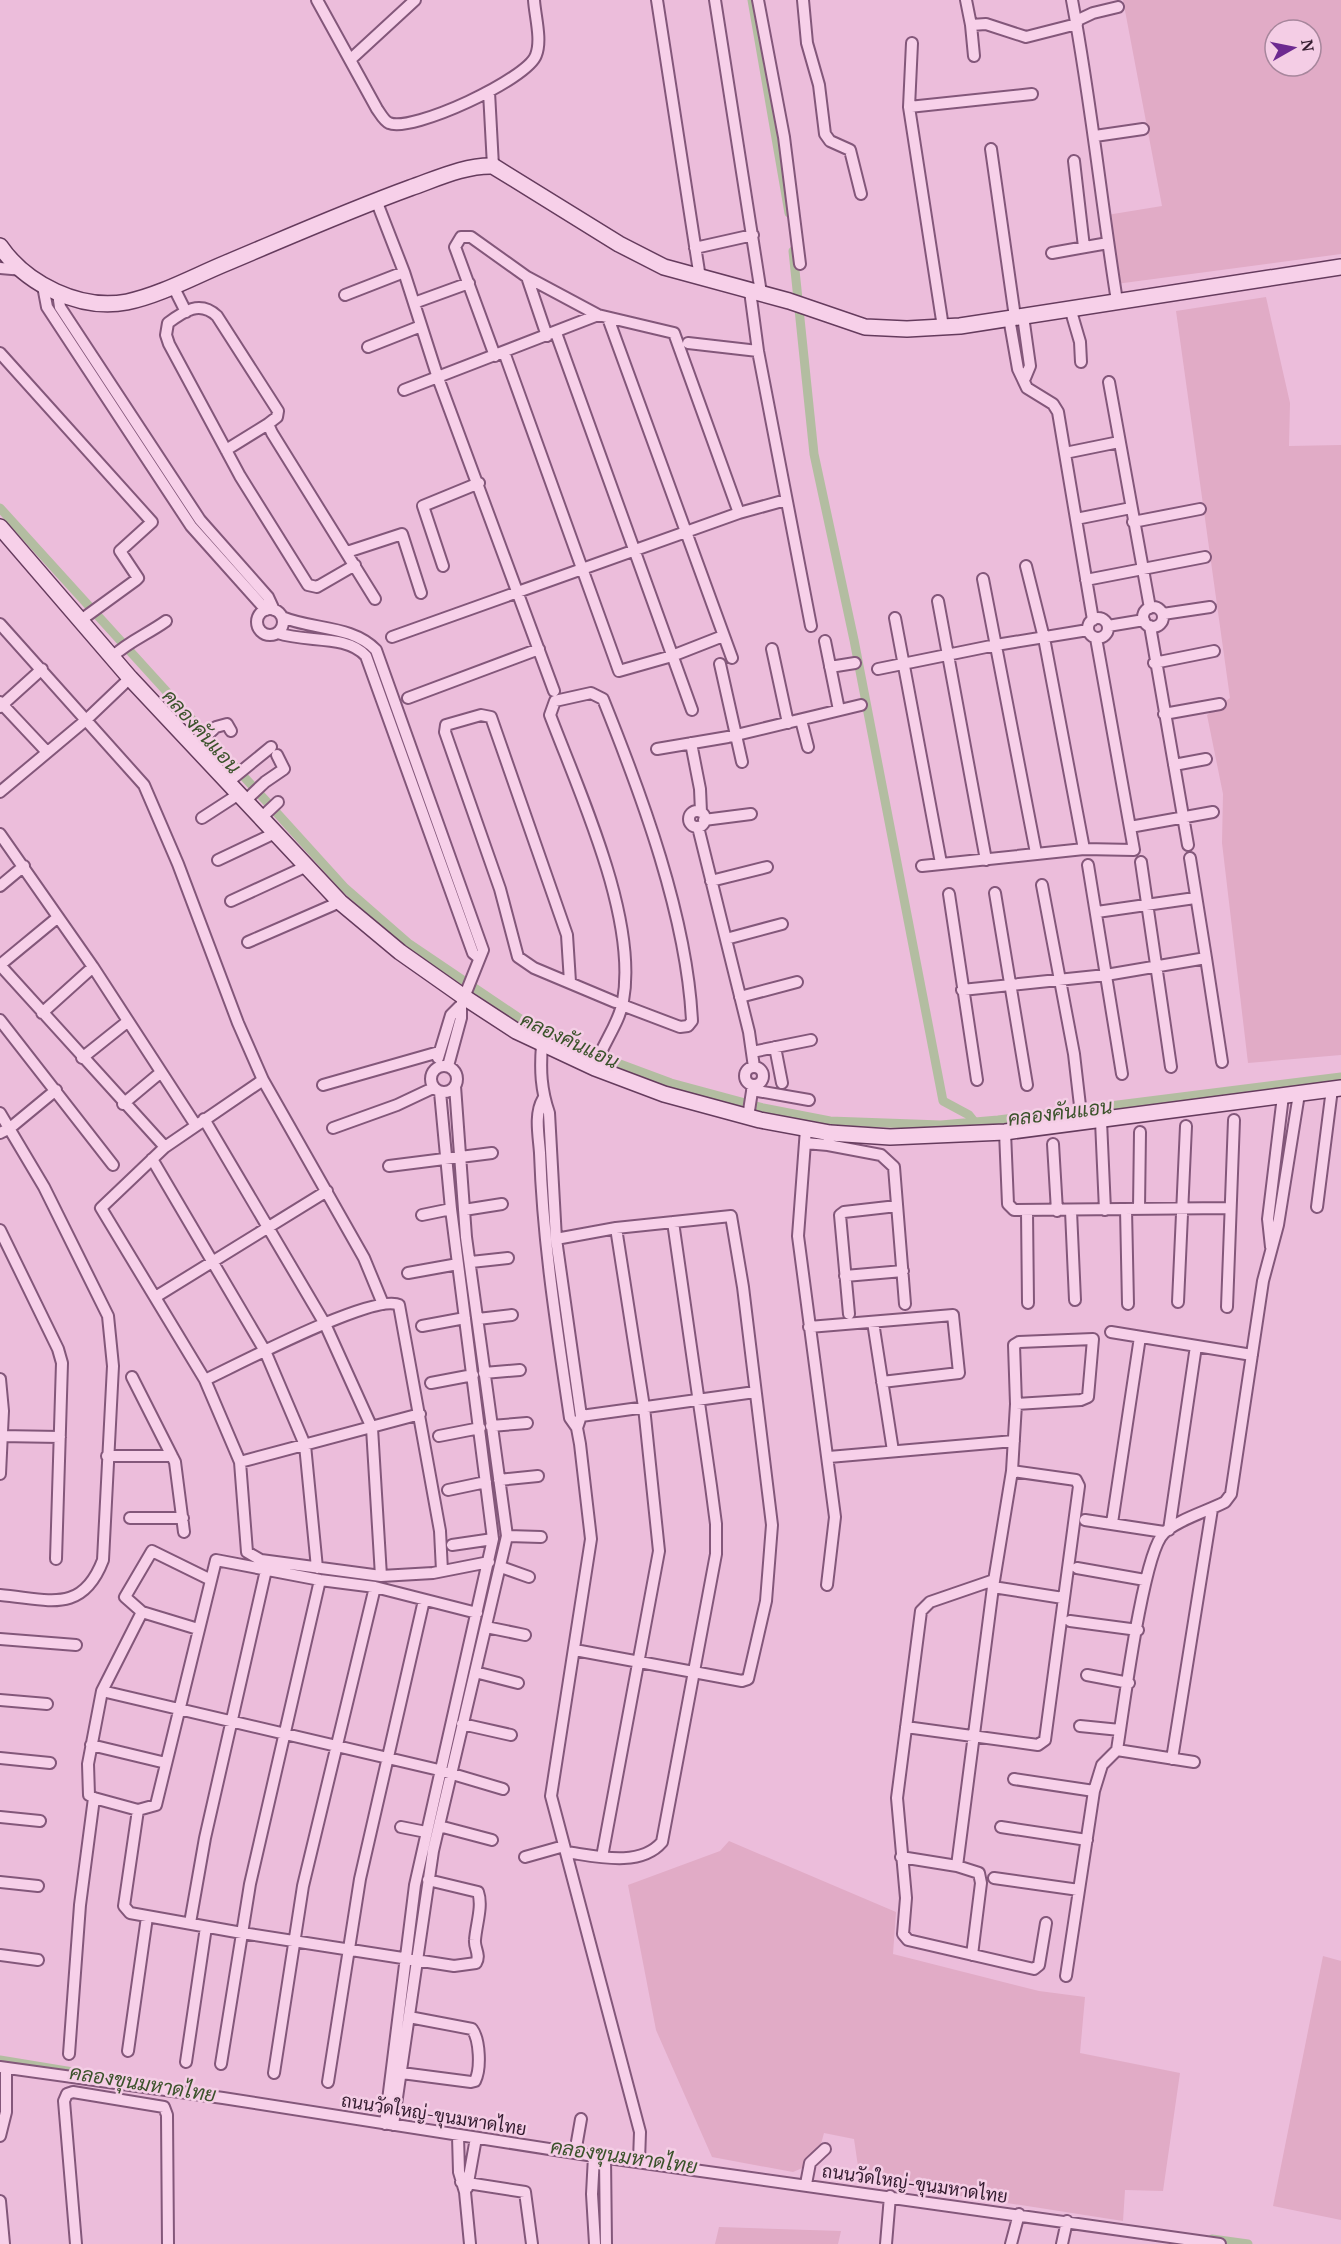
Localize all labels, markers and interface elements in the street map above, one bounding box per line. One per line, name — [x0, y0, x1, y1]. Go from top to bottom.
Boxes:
north arrow — [1263, 18, 1323, 78]
text: N — [1296, 38, 1320, 53]
water label: คลองคันแอน — [157, 683, 247, 779]
water label: คลองคันแอน — [517, 1006, 624, 1075]
water label: คลองคันแอน — [1006, 1092, 1114, 1132]
water label: คลองขุนมหาดไทย — [68, 2058, 219, 2109]
street label: ถนนวัดใหญ่-ขุนมหาดไทย — [339, 2087, 528, 2141]
water label: คลองขุนมหาดไทย — [549, 2132, 700, 2181]
street label: ถนนวัดใหญ่-ขุนมหาดไทย — [820, 2158, 1009, 2209]

